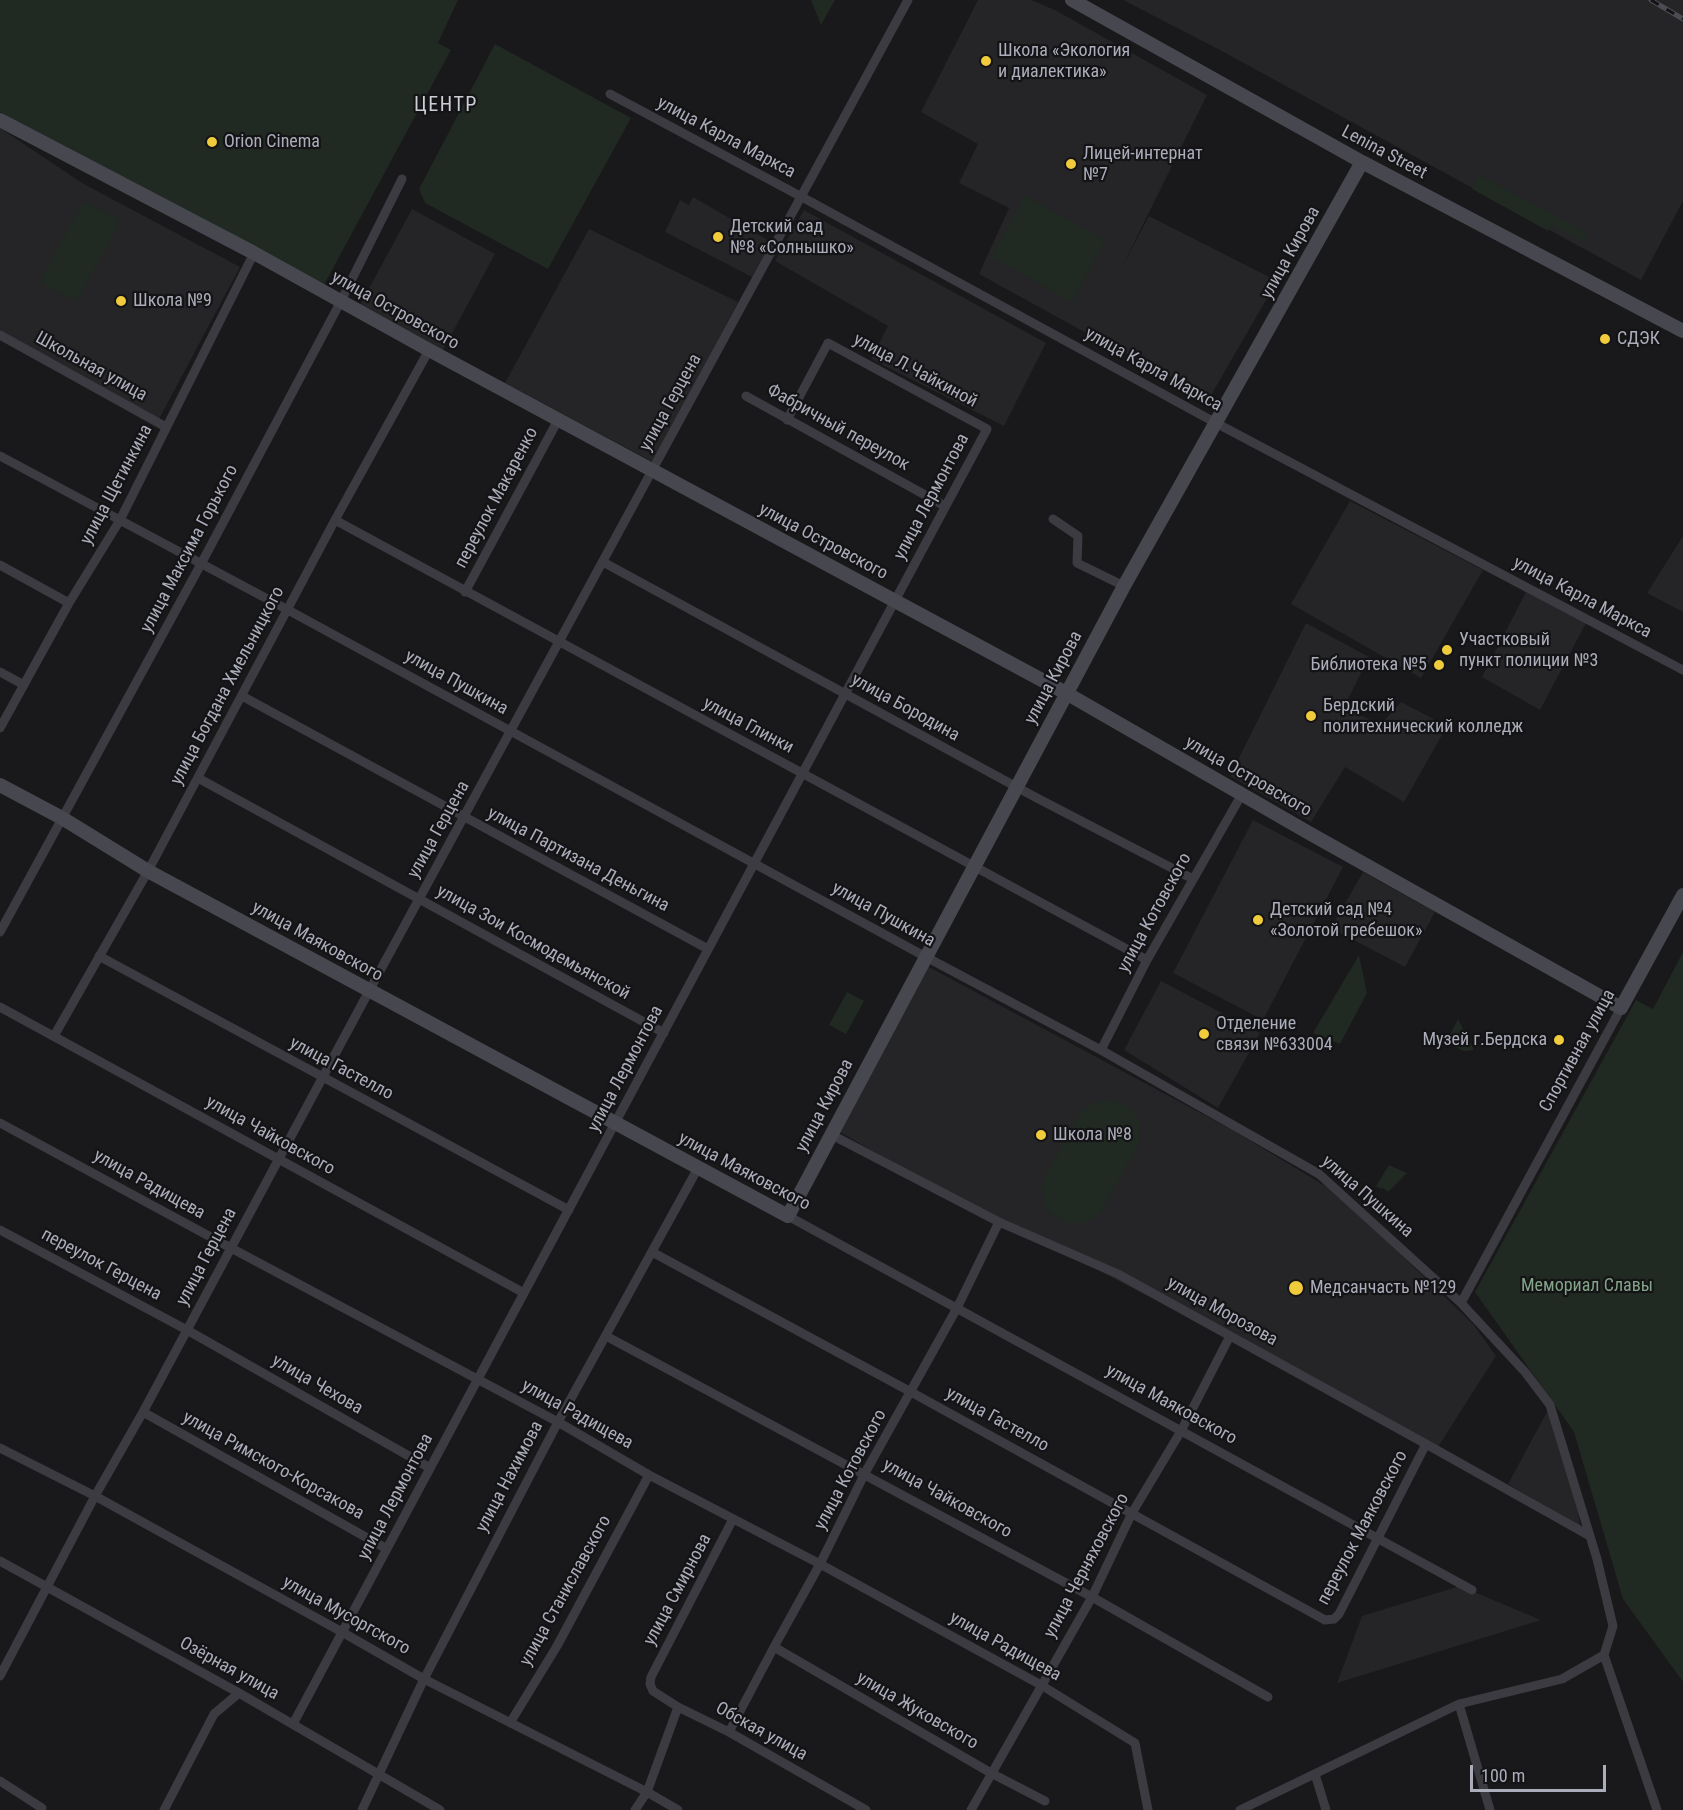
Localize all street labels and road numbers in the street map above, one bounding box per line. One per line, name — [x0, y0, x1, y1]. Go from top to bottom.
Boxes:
street label: улица Карла Маркса — [653, 92, 799, 184]
street label: Lenina Street — [1338, 122, 1430, 184]
street label: улица Кирова — [1257, 203, 1325, 303]
street label: улица Островского — [327, 267, 463, 355]
street label: улица Карла Маркса — [1081, 323, 1225, 417]
street label: Школьная улица — [32, 328, 150, 406]
street label: улица Л.Чайкиной — [849, 329, 981, 413]
street label: улица Герцена — [635, 351, 707, 455]
street label: Фабричный переулок — [763, 380, 913, 476]
street label: улица Щетинкина — [76, 421, 158, 549]
street label: переулок Макаренко — [451, 424, 543, 572]
street label: улица Лермонтова — [890, 430, 974, 564]
street label: улица Максима Горького — [137, 461, 243, 637]
street label: улица Островского — [755, 499, 891, 585]
street label: улица Карла Маркса — [1509, 552, 1655, 644]
street label: улица Богдана Хмельницкого — [166, 583, 290, 789]
street label: улица Кирова — [1020, 628, 1088, 728]
street label: улица Пушкина — [401, 646, 511, 720]
street label: улица Бородина — [847, 669, 963, 747]
street label: улица Глинки — [699, 693, 797, 759]
street label: улица Островского — [1181, 732, 1315, 822]
street label: улица Герцена — [403, 778, 475, 882]
street label: улица Партизана Деньгина — [483, 803, 673, 917]
street label: улица Котовского — [1113, 850, 1197, 976]
street label: улица Пушкина — [828, 878, 938, 952]
street label: улица Зои Космодемьянской — [433, 881, 633, 1005]
street label: улица Маяковского — [248, 897, 386, 987]
street label: Спортивная улица — [1535, 986, 1621, 1116]
street label: улица Лермонтова — [584, 1002, 668, 1136]
street label: улица Гастелло — [285, 1033, 397, 1105]
street label: улица Кирова — [791, 1056, 859, 1156]
street label: улица Чайковского — [202, 1092, 338, 1180]
street label: улица Маяковского — [674, 1128, 814, 1216]
street label: улица Радищева — [89, 1145, 209, 1225]
street label: улица Пушкина — [1317, 1151, 1417, 1243]
street label: улица Герцена — [172, 1204, 242, 1310]
street label: переулок Герцена — [37, 1224, 165, 1306]
street label: улица Морозова — [1163, 1273, 1281, 1351]
street label: улица Чехова — [268, 1350, 366, 1420]
street label: улица Маяковского — [1102, 1360, 1240, 1450]
street label: улица Радищева — [517, 1375, 637, 1455]
street label: улица Гастелло — [942, 1383, 1052, 1457]
street label: улица Котовского — [810, 1406, 892, 1534]
street label: улица Римского-Корсакова — [178, 1407, 368, 1525]
street label: улица Нахимова — [472, 1418, 548, 1536]
street label: улица Лермонтова — [354, 1430, 438, 1564]
street label: переулок Маяковского — [1313, 1447, 1413, 1609]
street label: улица Чайковского — [879, 1455, 1015, 1543]
street label: улица Черняховского — [1040, 1490, 1134, 1642]
street label: улица Станиславского — [516, 1512, 616, 1670]
street label: улица Смирнова — [639, 1530, 717, 1650]
street label: улица Мусоргского — [278, 1572, 414, 1660]
street label: улица Радищева — [945, 1607, 1065, 1687]
street label: Озёрная улица — [176, 1633, 282, 1705]
street label: улица Жуковского — [852, 1667, 982, 1755]
street label: Обская улица — [711, 1698, 811, 1766]

